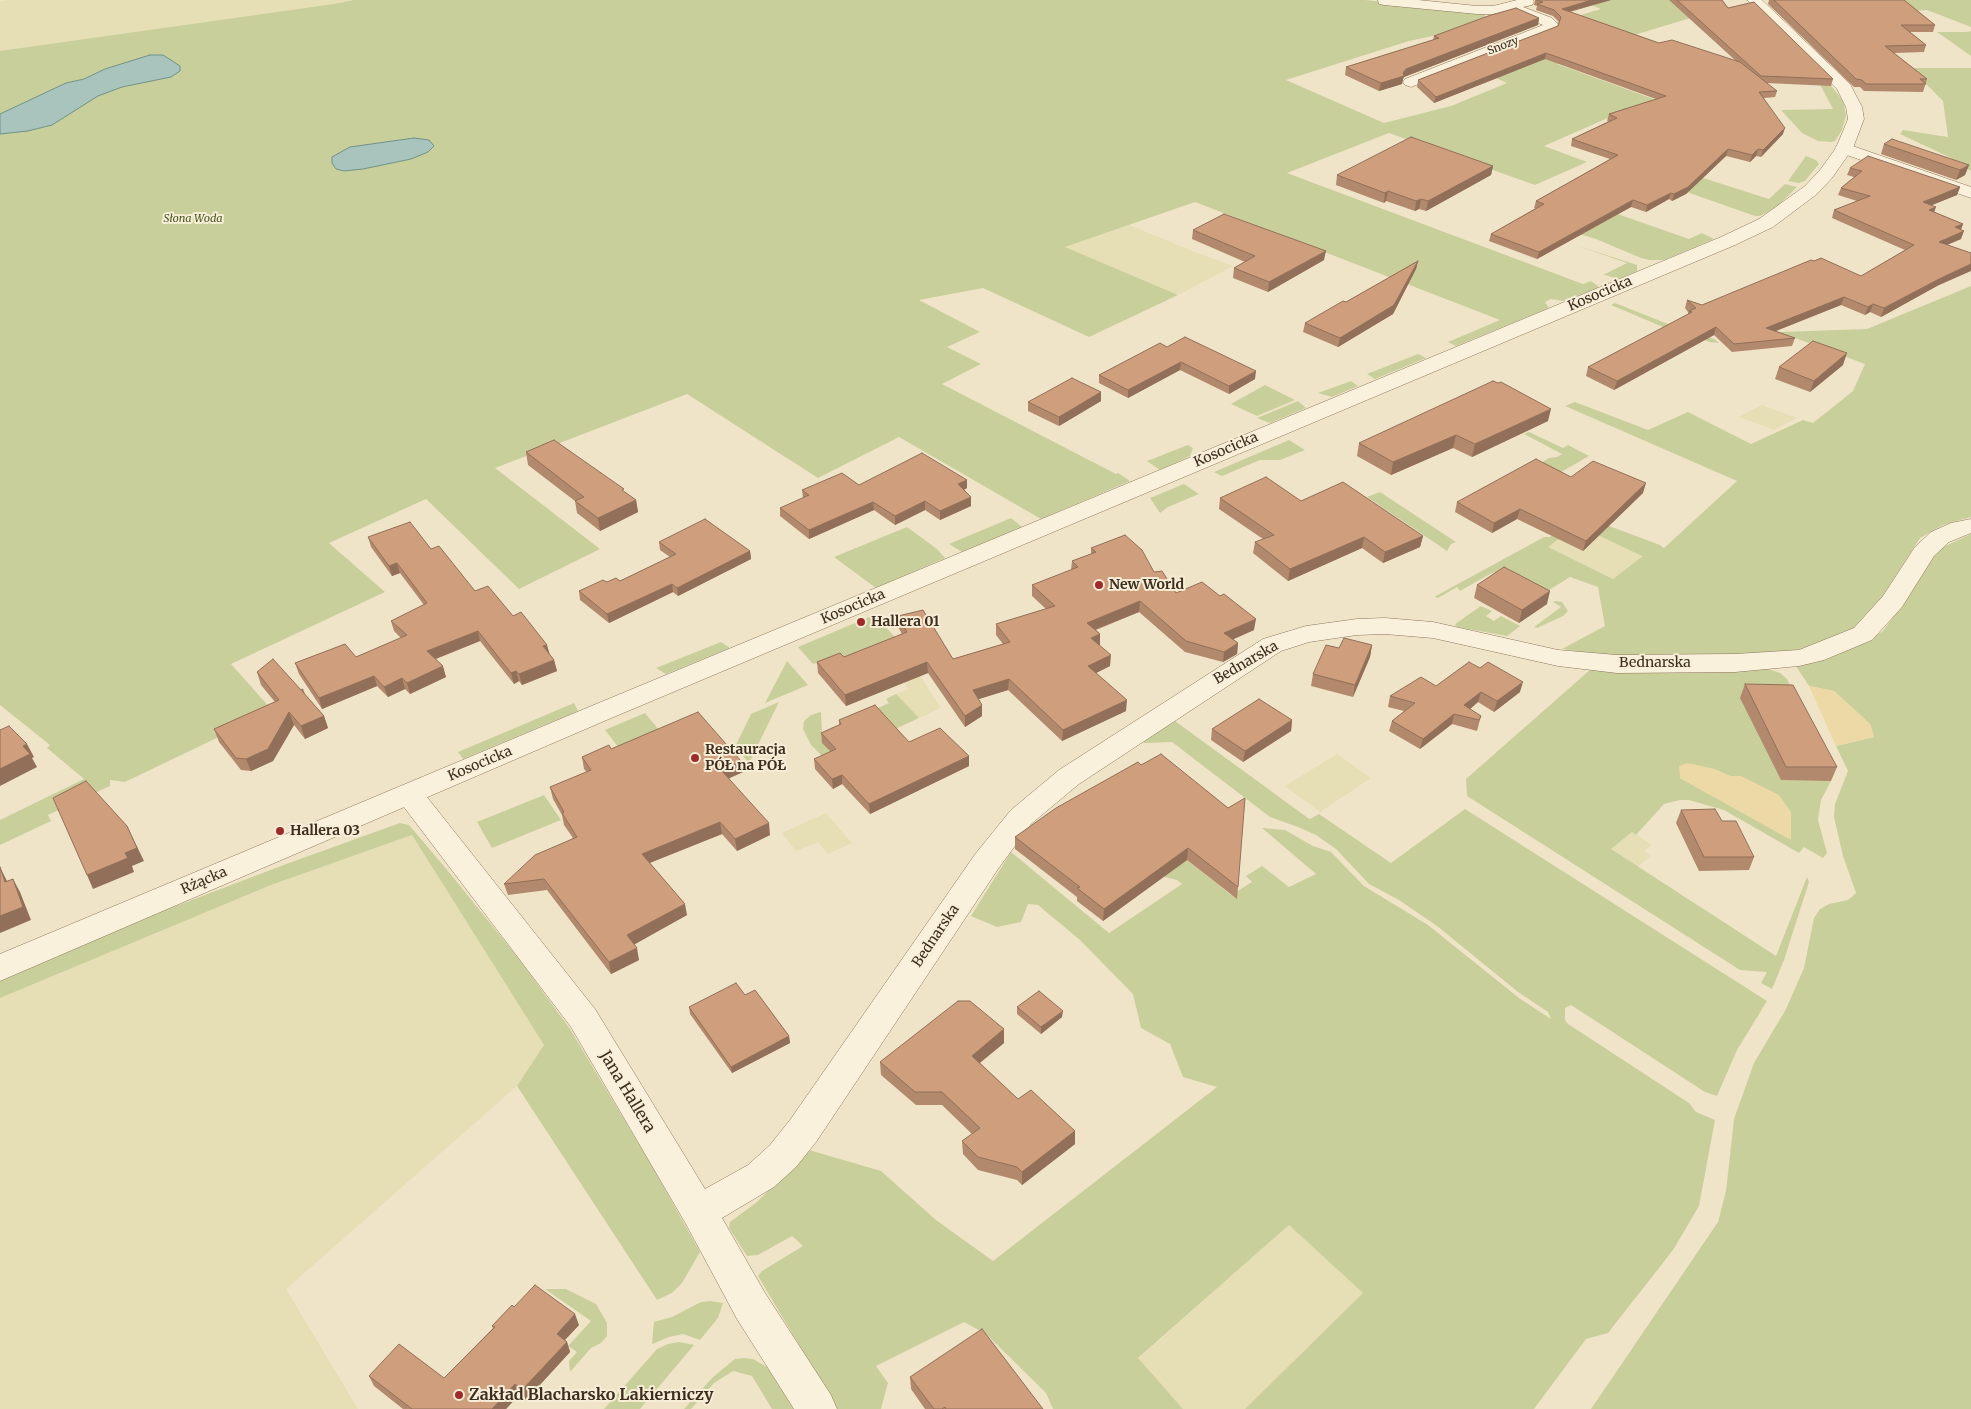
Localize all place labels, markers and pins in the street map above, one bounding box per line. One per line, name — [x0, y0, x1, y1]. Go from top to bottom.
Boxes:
place label: New World — [1109, 577, 1184, 593]
marker: New World — [1093, 579, 1105, 591]
place label: Hallera 01 — [871, 614, 940, 630]
marker: Hallera 01 — [855, 616, 867, 628]
place label: Restauracja PÓŁ na PÓŁ — [705, 742, 786, 774]
marker: Restauracja PÓŁ na PÓŁ — [689, 752, 701, 764]
place label: Hallera 03 — [290, 823, 360, 839]
marker: Hallera 03 — [274, 825, 286, 837]
place label: Zakład Blacharsko Lakierniczy — [469, 1385, 713, 1405]
marker: Zakład Blacharsko Lakierniczy — [453, 1389, 465, 1401]

